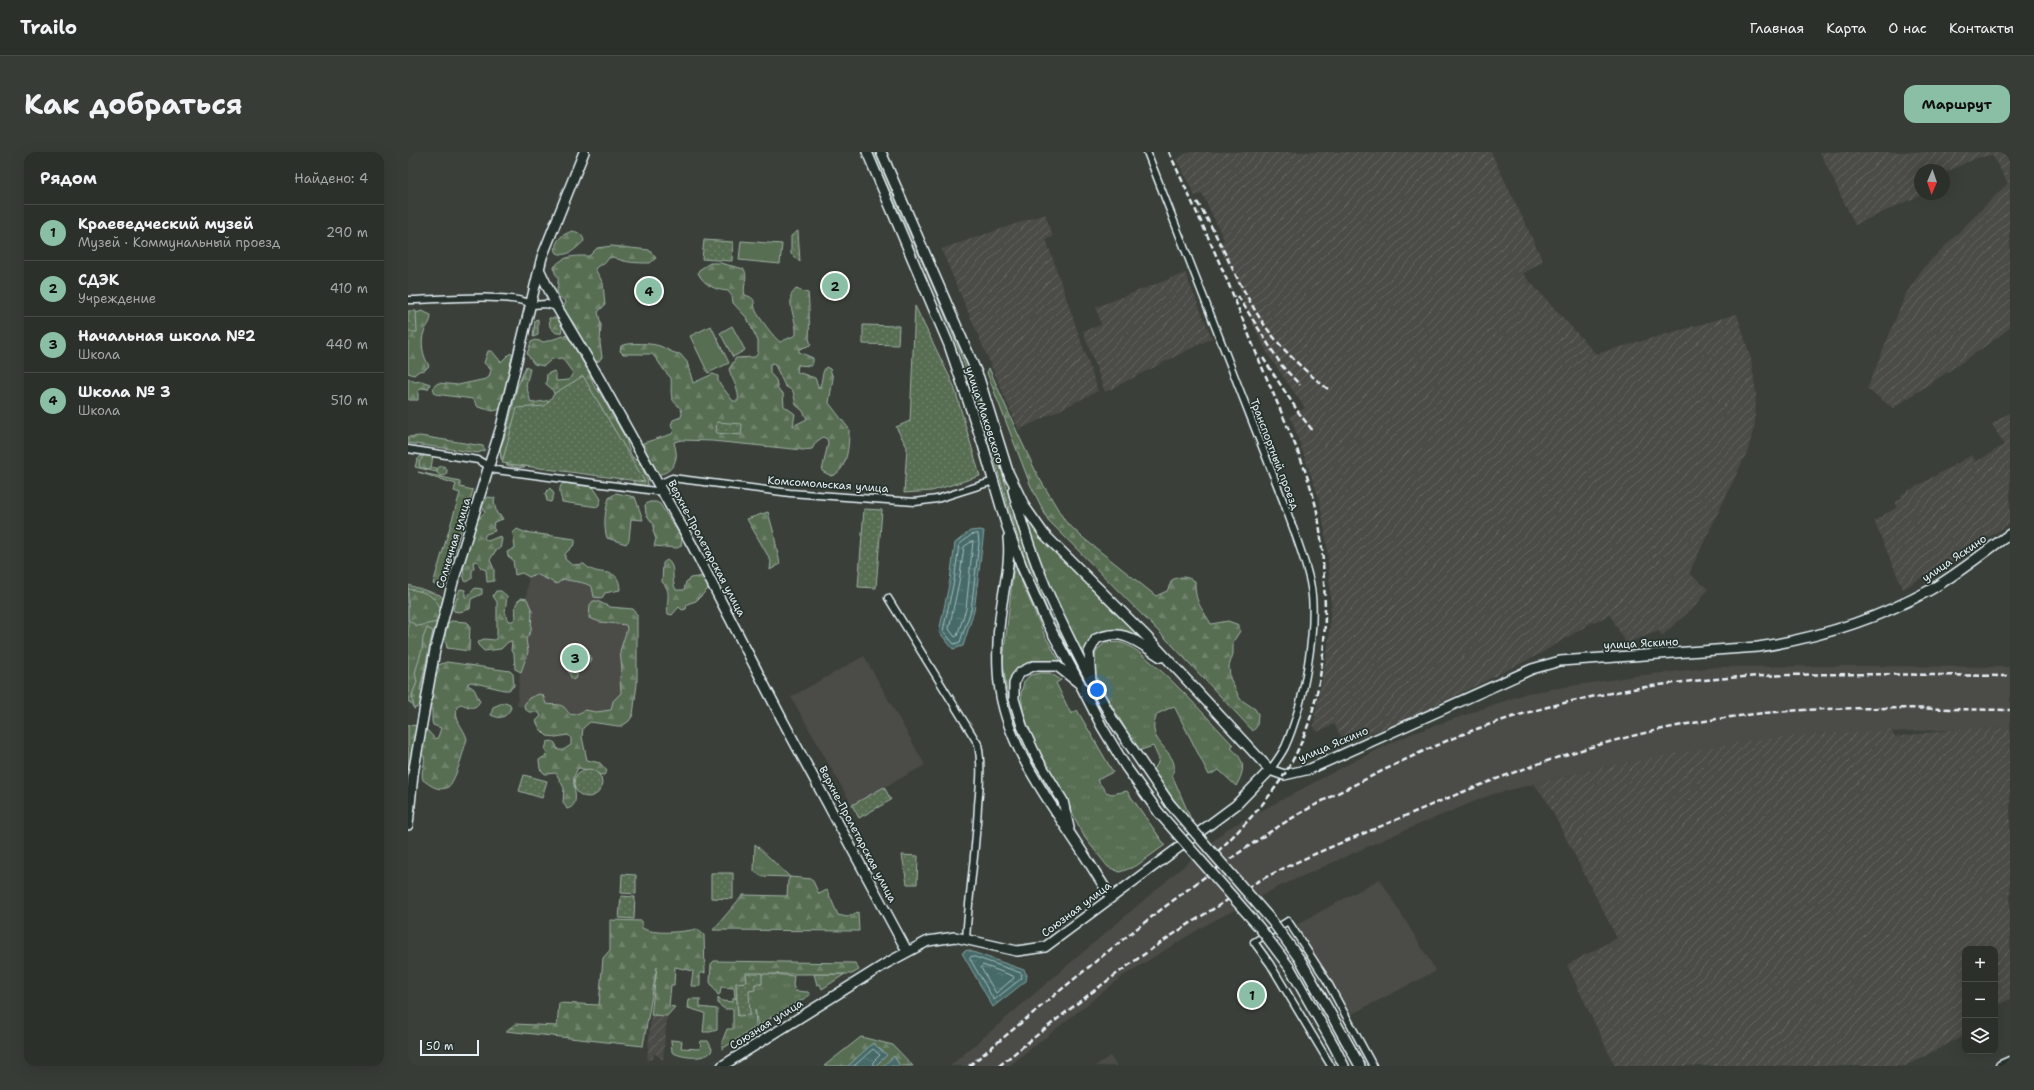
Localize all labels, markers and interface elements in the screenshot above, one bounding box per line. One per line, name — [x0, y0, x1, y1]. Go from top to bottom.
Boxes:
text: Trailo — [20, 15, 77, 40]
text: Главная — [1750, 19, 1804, 37]
text: Карта — [1826, 19, 1866, 37]
text: О нас — [1888, 19, 1927, 37]
text: Контакты — [1949, 19, 2014, 37]
text: Как добраться — [24, 85, 243, 123]
button: Маршрут — [1904, 85, 2010, 123]
north arrow — [1914, 164, 1950, 200]
text: Рядом — [40, 167, 97, 189]
text: Найдено: 4 — [294, 170, 368, 187]
text: Краеведческий музей — [78, 214, 253, 234]
text: 1 — [50, 224, 56, 241]
text: 290 m — [326, 224, 368, 241]
text: Музей · Коммунальный проезд — [78, 234, 280, 251]
text: СДЭК — [78, 270, 119, 290]
pin: 2 — [822, 271, 848, 301]
pin: 4 — [636, 276, 662, 306]
text: 2 — [48, 280, 58, 297]
text: 410 m — [330, 280, 368, 297]
text: Учреждение — [78, 290, 156, 307]
text: Начальная школа №2 — [78, 326, 256, 346]
text: 3 — [48, 336, 58, 353]
text: 440 m — [326, 336, 368, 353]
text: Школа — [78, 346, 120, 363]
street label: улица Маковского — [962, 365, 1007, 466]
text: Школа № 3 — [78, 382, 170, 402]
text: 4 — [48, 392, 58, 409]
text: 510 m — [331, 392, 368, 409]
street label: Транспортный проезд — [1246, 396, 1303, 512]
text: Школа — [78, 402, 120, 419]
street label: Комсомольская улица — [767, 473, 889, 496]
street label: Верхне-Пролетарская улица — [664, 477, 749, 619]
street label: Солнечная улица — [433, 496, 474, 590]
street label: улица Яскино — [1919, 531, 1990, 586]
street label: улица Яскино — [1603, 634, 1679, 653]
pin: 3 — [562, 643, 588, 673]
your location — [1087, 680, 1107, 700]
street label: улица Яскино — [1296, 723, 1371, 766]
street label: Верхне-Пролетарская улица — [815, 763, 900, 905]
street label: Союзная улица — [1038, 878, 1114, 941]
map controls — [1962, 946, 1998, 1054]
button: + — [1962, 946, 1998, 982]
pin: 1 — [1239, 980, 1265, 1010]
button: − — [1962, 982, 1998, 1018]
street label: Союзная улица — [727, 996, 806, 1053]
button: layers — [1962, 1018, 1998, 1054]
scale bar — [420, 1038, 479, 1057]
text: 50 m — [426, 1039, 454, 1054]

